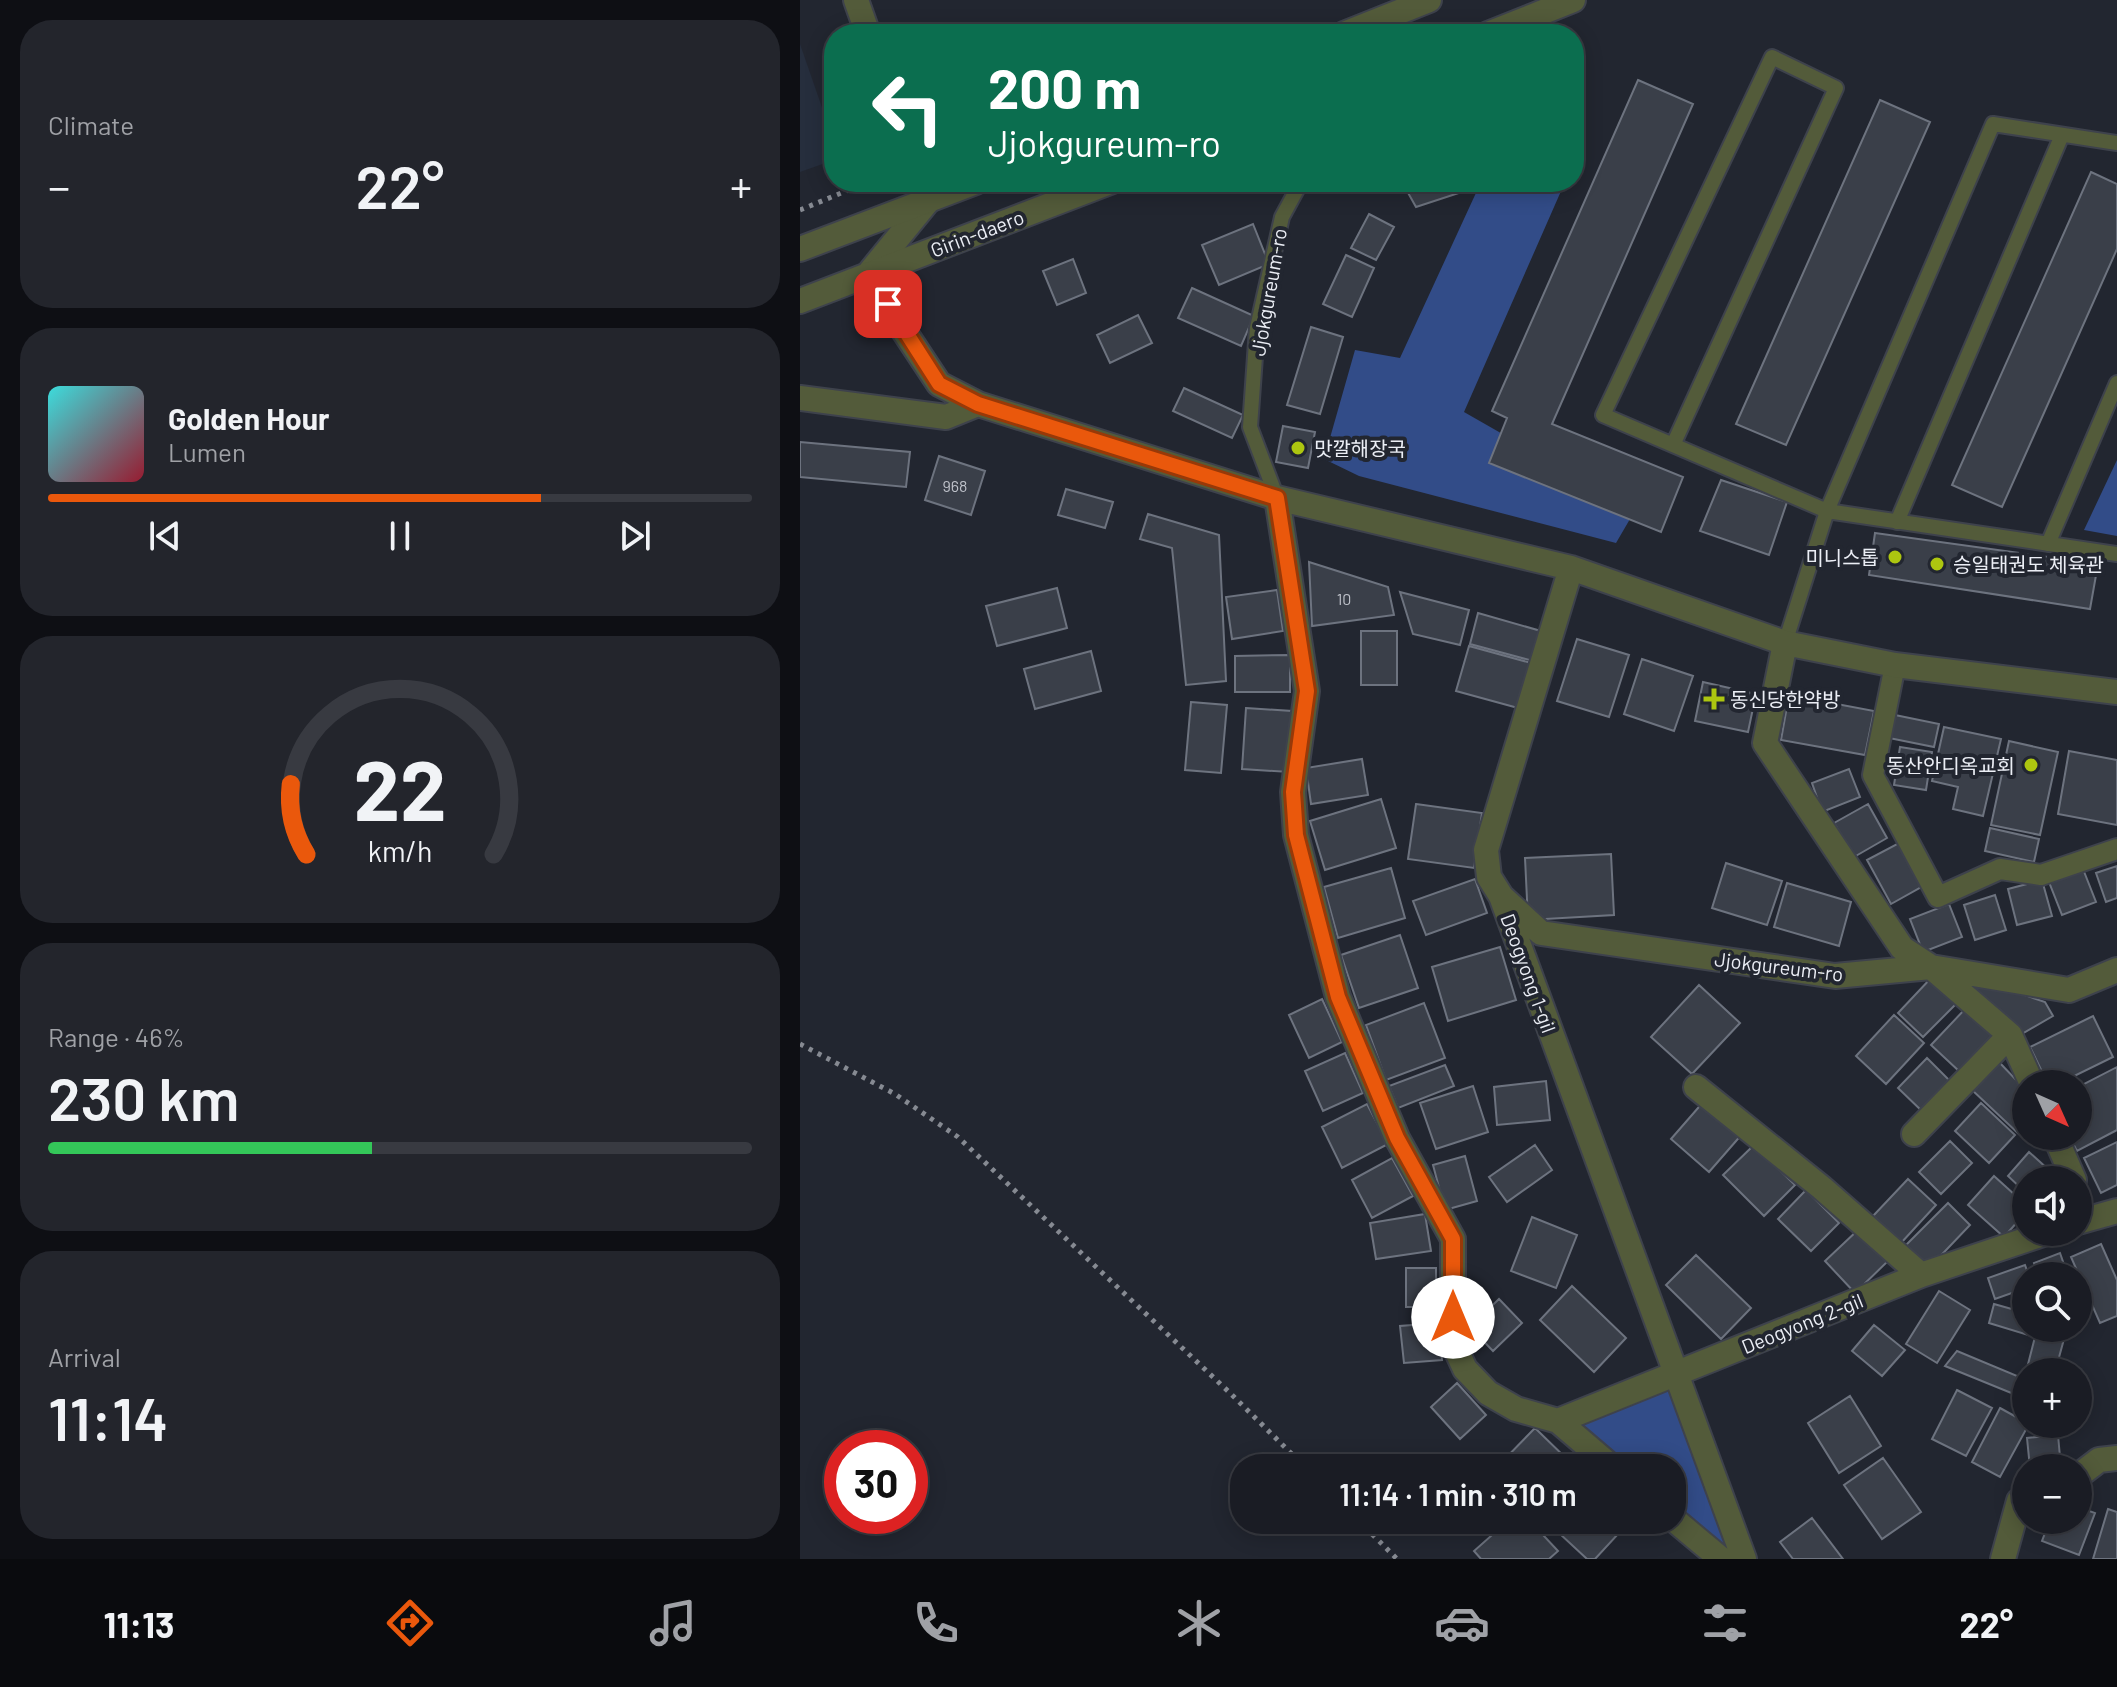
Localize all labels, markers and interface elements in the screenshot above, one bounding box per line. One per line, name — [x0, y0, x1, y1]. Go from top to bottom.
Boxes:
text: 200 m — [988, 53, 1141, 120]
icon: left — [856, 56, 960, 160]
text: Climate — [48, 109, 134, 140]
text: Jjokgureum-ro — [988, 121, 1221, 164]
text: 22° — [356, 149, 444, 221]
text: − — [48, 159, 70, 212]
text: + — [730, 159, 752, 212]
street label: Girin-daero — [927, 204, 1027, 262]
street label: Jjokgureum-ro — [1245, 226, 1291, 358]
pin — [854, 270, 922, 338]
icon: arrive — [866, 282, 910, 326]
text: Golden Hour — [168, 400, 330, 436]
text: Lumen — [168, 436, 246, 467]
place label: 맛깔해장국 — [1314, 436, 1406, 460]
marker: 맛깔해장국 — [1289, 439, 1307, 457]
house number: 968 — [943, 476, 967, 495]
icon: previous — [143, 514, 187, 558]
icon: pause — [378, 514, 422, 558]
icon: next — [613, 514, 657, 558]
place label: 미니스톱 — [1805, 545, 1879, 569]
marker: 미니스톱 — [1886, 548, 1904, 566]
place label: 승일태권도 체육관 — [1953, 552, 2104, 576]
marker: 승일태권도 체육관 — [1928, 555, 1946, 573]
house number: 10 — [1337, 589, 1351, 608]
place label: 동신당한약방 — [1730, 687, 1840, 711]
marker: 동신당한약방 — [1705, 690, 1723, 708]
text: 22 — [353, 738, 447, 838]
place label: 동산안디옥교회 — [1886, 753, 2015, 777]
marker: 동산안디옥교회 — [2022, 756, 2040, 774]
text: km/h — [368, 834, 432, 869]
street label: Deogyong 1-gil — [1496, 910, 1562, 1036]
street label: Jjokgureum-ro — [1713, 946, 1845, 986]
text: Range · 46% — [48, 1021, 185, 1052]
text: 230 km — [48, 1061, 239, 1133]
north arrow — [2012, 1070, 2092, 1150]
map controls — [2012, 1070, 2092, 1534]
button: sound — [2012, 1166, 2092, 1246]
button: search — [2012, 1262, 2092, 1342]
position arrow — [1411, 1275, 1495, 1359]
street label: Deogyong 2-gil — [1738, 1288, 1866, 1358]
text: Arrival — [48, 1341, 121, 1372]
button: + — [2012, 1358, 2092, 1438]
text: 11:14 — [48, 1381, 168, 1453]
speed limit sign: 30 — [824, 1430, 928, 1534]
button: − — [2012, 1454, 2092, 1534]
text: 11:14 · 1 min · 310 m — [1339, 1476, 1577, 1512]
icon: directions — [382, 1595, 438, 1651]
icon: music — [645, 1595, 701, 1651]
icon: phone — [908, 1595, 964, 1651]
icon: climate — [1171, 1595, 1227, 1651]
icon: car — [1434, 1595, 1490, 1651]
icon: filters — [1697, 1595, 1753, 1651]
text: 11:13 — [104, 1602, 175, 1645]
text: 22° — [1960, 1602, 2013, 1645]

